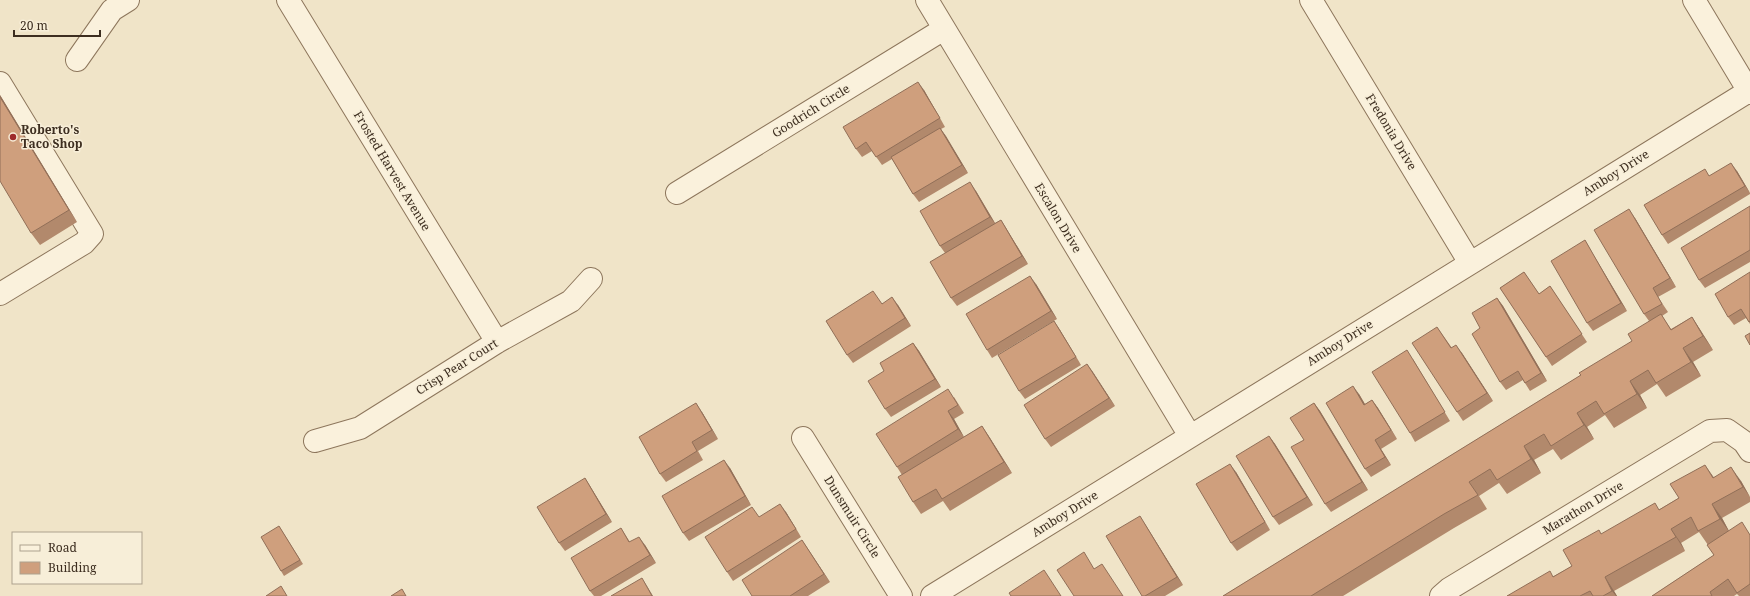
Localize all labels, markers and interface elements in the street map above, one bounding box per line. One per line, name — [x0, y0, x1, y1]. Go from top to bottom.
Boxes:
scale bar — [14, 12, 100, 38]
text: 20 m — [20, 17, 48, 34]
street label: Goodrich Circle — [769, 80, 853, 141]
street label: Fredonia Drive — [1362, 90, 1421, 173]
street label: Frosted Harvest Avenue — [350, 108, 435, 234]
place label: Roberto's Taco Shop — [21, 121, 83, 152]
marker: Roberto's Taco Shop — [8, 132, 18, 142]
street label: Amboy Drive — [1579, 145, 1652, 200]
street label: Escalon Drive — [1031, 180, 1086, 256]
street label: Amboy Drive — [1303, 315, 1376, 370]
street label: Crisp Pear Court — [412, 335, 501, 399]
street label: Dunsmuir Circle — [820, 472, 885, 561]
street label: Marathon Drive — [1539, 477, 1626, 538]
street label: Amboy Drive — [1028, 486, 1101, 541]
legend — [12, 532, 142, 584]
text: Road — [48, 539, 78, 556]
text: Building — [48, 559, 97, 576]

